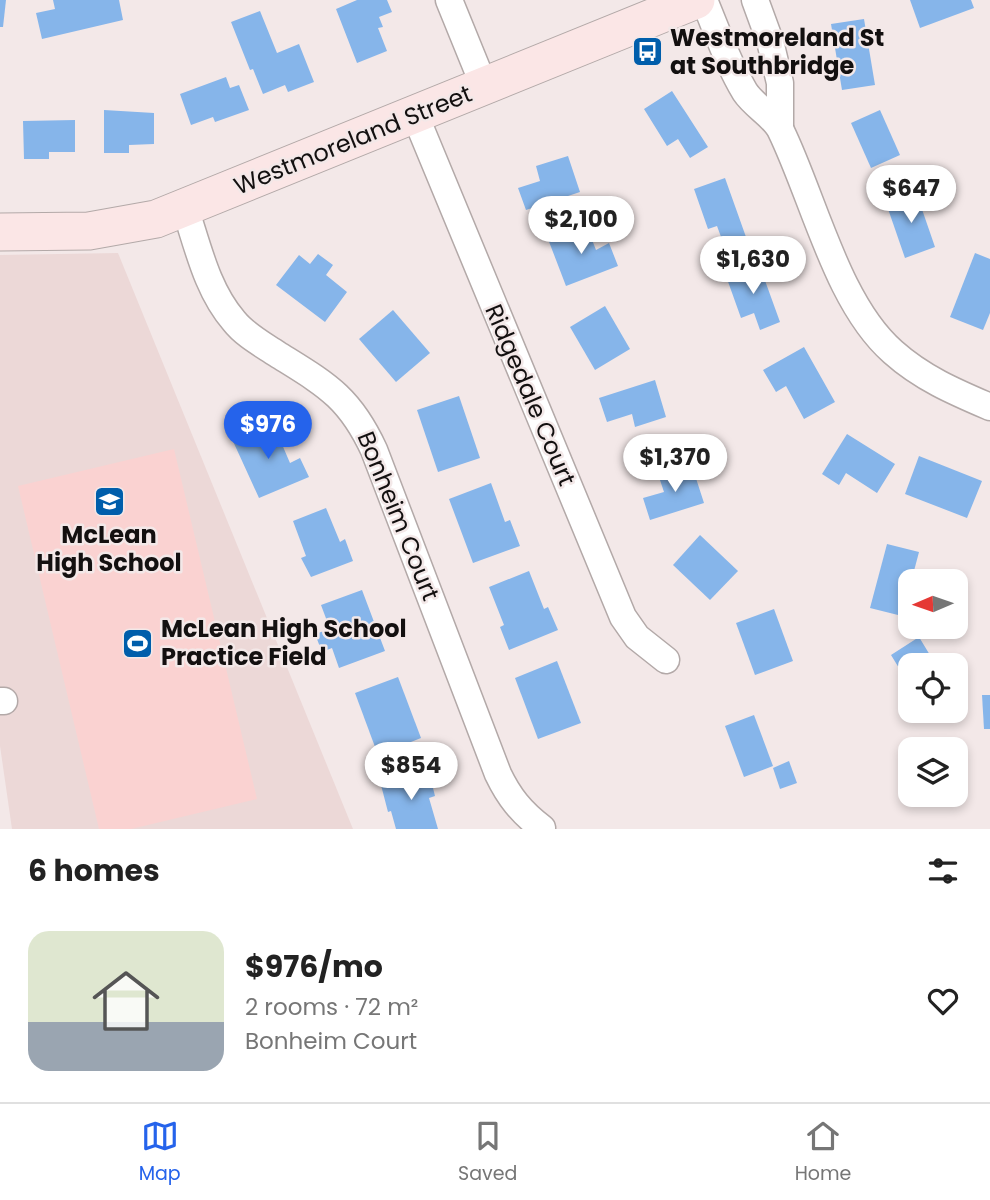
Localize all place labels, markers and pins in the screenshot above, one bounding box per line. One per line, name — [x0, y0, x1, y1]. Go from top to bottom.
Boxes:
place label: Westmoreland St at Southbridge — [670, 21, 884, 82]
bus stop icon: Westmoreland St at Southbridge — [630, 35, 664, 69]
pin: $647 — [870, 166, 952, 225]
pin: $2,100 — [524, 196, 638, 256]
pin: $1,630 — [696, 236, 810, 296]
pin: $976 — [227, 402, 309, 461]
pin: $1,370 — [618, 434, 732, 494]
school or university icon: McLean High School — [92, 484, 126, 518]
place label: McLean High School — [36, 518, 182, 579]
place label: McLean High School Practice Field — [161, 612, 407, 673]
sports icon: McLean High School Practice Field — [121, 626, 155, 660]
pin: $854 — [370, 742, 452, 802]

